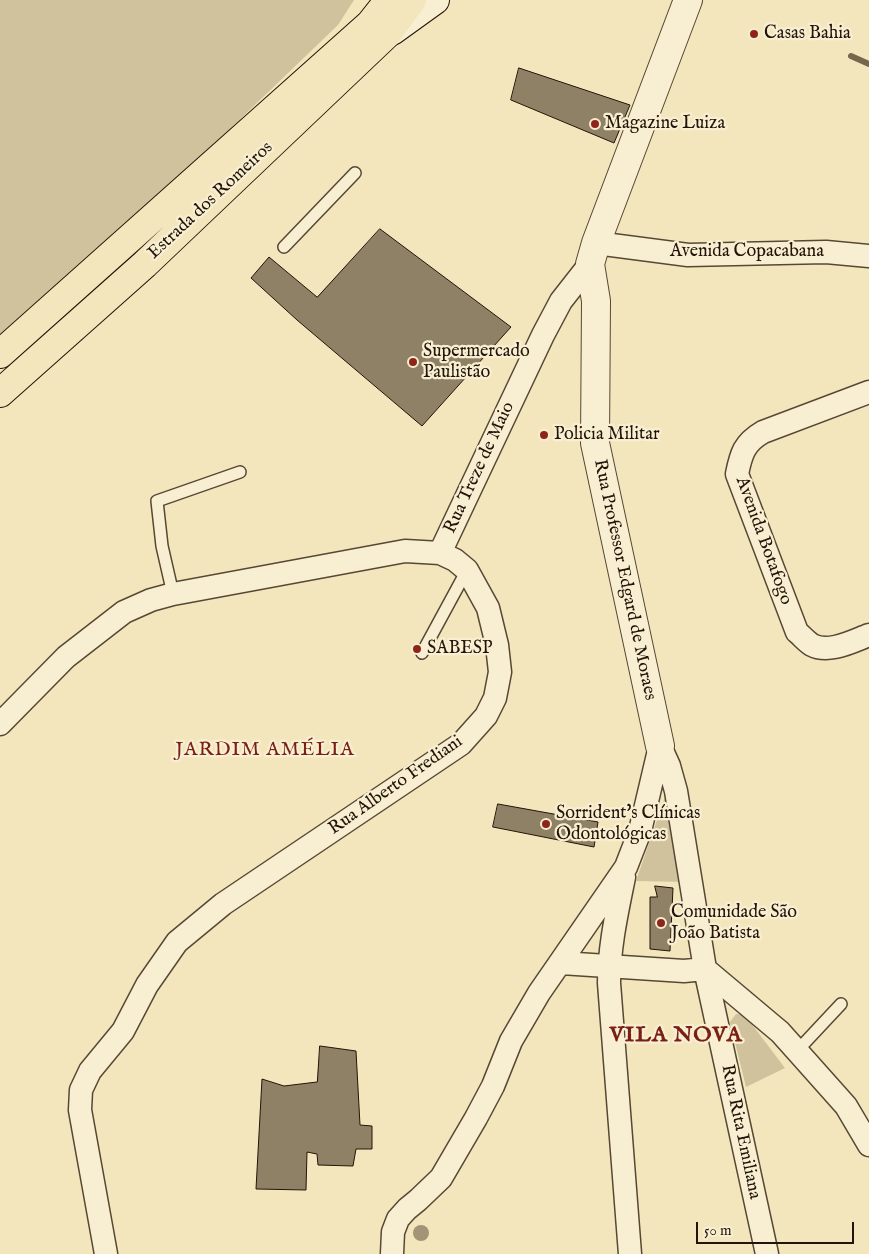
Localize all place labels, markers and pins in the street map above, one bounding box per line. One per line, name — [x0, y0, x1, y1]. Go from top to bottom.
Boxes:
place label: Casas Bahia — [764, 23, 851, 45]
marker: Casas Bahia — [748, 28, 760, 40]
place label: Magazine Luiza — [605, 113, 725, 135]
marker: Magazine Luiza — [589, 118, 601, 130]
place label: Supermercado Paulistão — [423, 341, 530, 384]
marker: Supermercado Paulistão — [407, 356, 419, 368]
place label: Policia Militar — [554, 424, 660, 446]
marker: Policia Militar — [538, 429, 550, 441]
place label: SABESP — [427, 638, 492, 660]
marker: SABESP — [411, 643, 423, 655]
place label: Sorrident's Clínicas Odontológicas — [556, 803, 700, 846]
marker: Sorrident's Clínicas Odontológicas — [540, 818, 552, 830]
place label: Comunidade São João Batista — [671, 902, 797, 944]
marker: Comunidade São João Batista — [655, 917, 667, 929]

